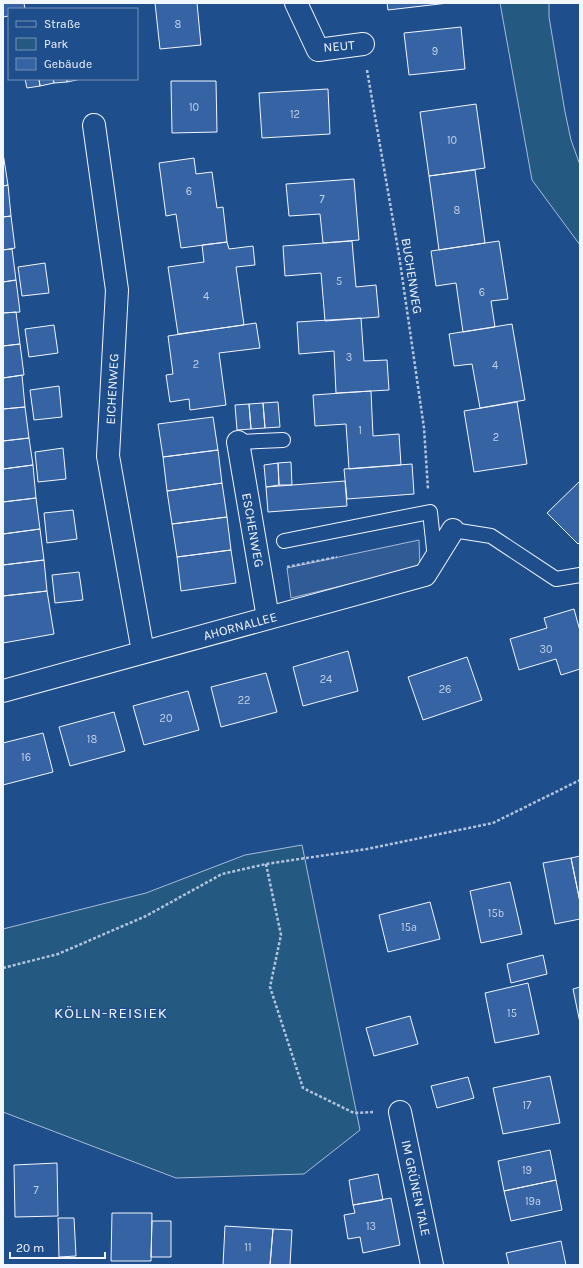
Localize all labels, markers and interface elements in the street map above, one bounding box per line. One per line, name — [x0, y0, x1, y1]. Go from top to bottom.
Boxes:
legend — [8, 8, 138, 80]
text: Straße — [44, 17, 80, 31]
house number: 8 — [175, 18, 182, 31]
text: Park — [44, 37, 69, 51]
street label: NEUT — [323, 37, 356, 55]
house number: 9 — [432, 45, 438, 58]
text: Gebäude — [44, 57, 92, 71]
house number: 10 — [189, 101, 199, 114]
house number: 12 — [290, 108, 300, 121]
house number: 10 — [447, 134, 457, 147]
house number: 6 — [186, 185, 192, 198]
house number: 7 — [319, 193, 325, 206]
house number: 8 — [454, 204, 461, 217]
street label: BUCHENWEG — [399, 237, 425, 315]
house number: 5 — [336, 275, 342, 288]
house number: 6 — [479, 286, 485, 299]
house number: 4 — [203, 290, 209, 303]
house number: 3 — [346, 351, 352, 364]
street label: EICHENWEG — [103, 353, 121, 425]
house number: 2 — [193, 358, 199, 371]
house number: 4 — [492, 359, 498, 372]
house number: 1 — [358, 424, 362, 437]
house number: 2 — [493, 431, 499, 444]
street label: ESCHENWEG — [239, 492, 267, 568]
street label: AHORNALLEE — [202, 609, 278, 643]
house number: 30 — [539, 643, 553, 656]
house number: 24 — [320, 673, 332, 686]
house number: 26 — [439, 683, 451, 696]
house number: 22 — [238, 694, 250, 707]
house number: 20 — [160, 712, 172, 725]
house number: 18 — [87, 733, 97, 746]
house number: 16 — [21, 751, 31, 764]
house number: 15b — [488, 907, 504, 920]
house number: 15a — [401, 921, 417, 934]
district label: KÖLLN-REISIEK — [54, 1004, 168, 1022]
house number: 15 — [507, 1007, 517, 1020]
house number: 17 — [523, 1099, 531, 1112]
street label: IM GRÜNEN TALE — [399, 1139, 434, 1237]
house number: 19 — [522, 1164, 532, 1177]
house number: 7 — [33, 1184, 39, 1197]
house number: 19a — [525, 1195, 541, 1208]
house number: 13 — [366, 1220, 376, 1233]
scale bar — [10, 1234, 105, 1260]
text: 20 m — [16, 1241, 44, 1255]
house number: 11 — [244, 1241, 252, 1254]

